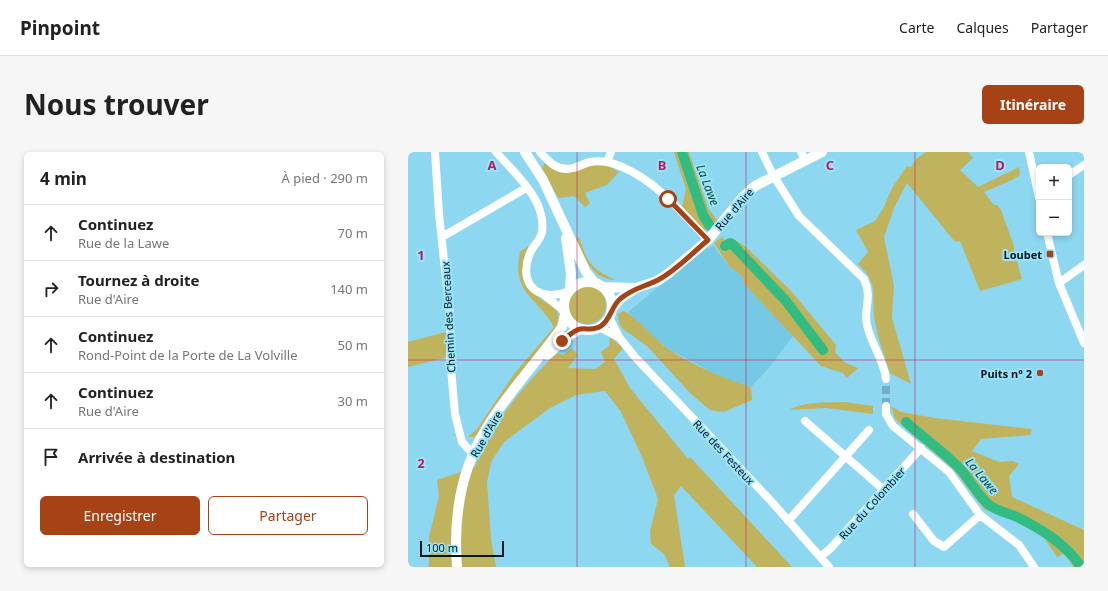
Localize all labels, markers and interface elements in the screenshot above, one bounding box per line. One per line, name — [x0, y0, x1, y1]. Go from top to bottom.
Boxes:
text: Pinpoint — [20, 15, 100, 41]
text: Carte — [899, 18, 935, 37]
text: Calques — [957, 18, 1009, 37]
text: Partager — [1031, 18, 1088, 37]
text: Nous trouver — [24, 85, 209, 123]
button: Itinéraire — [982, 85, 1084, 124]
text: A — [488, 156, 497, 174]
text: B — [658, 156, 666, 174]
text: C — [826, 156, 834, 174]
text: D — [995, 156, 1005, 174]
water label: La Lawe — [692, 162, 724, 208]
map controls — [1036, 164, 1072, 236]
button: + — [1036, 164, 1072, 200]
text: 4 min — [40, 167, 87, 190]
text: À pied · 290 m — [282, 169, 368, 187]
street label: Rue d'Aire — [711, 185, 757, 233]
route start — [659, 190, 677, 208]
button: − — [1036, 200, 1072, 236]
text: Continuez — [78, 214, 153, 234]
icon: ahead — [40, 222, 62, 244]
text: 70 m — [338, 224, 368, 242]
text: Rue de la Lawe — [78, 234, 169, 252]
text: 1 — [417, 246, 425, 264]
place label: Loubet — [1004, 247, 1042, 262]
marker: Loubet — [1045, 249, 1055, 259]
street label: Chemin des Berceaux — [438, 261, 458, 373]
text: Tournez à droite — [78, 270, 199, 290]
icon: right — [40, 278, 62, 300]
text: 140 m — [330, 280, 368, 298]
text: Rue d'Aire — [78, 290, 139, 308]
text: Continuez — [78, 326, 153, 346]
route end — [553, 332, 571, 350]
icon: ahead — [40, 334, 62, 356]
text: 50 m — [338, 336, 368, 354]
text: Rond-Point de la Porte de La Volville — [78, 346, 298, 364]
place label: Puits n° 2 — [981, 366, 1032, 381]
marker: Puits n° 2 — [1035, 368, 1045, 378]
text: Continuez — [78, 382, 153, 402]
icon: ahead — [40, 390, 62, 412]
text: 30 m — [338, 392, 368, 410]
text: Rue d'Aire — [78, 402, 139, 420]
street label: Rue d'Aire — [467, 408, 505, 460]
street label: Rue des Festeux — [690, 416, 758, 488]
icon: arrive — [40, 446, 62, 468]
text: Arrivée à destination — [78, 447, 235, 467]
text: 2 — [417, 454, 425, 472]
water label: La Lawe — [962, 454, 1002, 498]
street label: Rue du Colombier — [835, 463, 909, 543]
button: Enregistrer — [40, 496, 200, 535]
button: Partager — [208, 496, 368, 535]
scale bar — [420, 539, 504, 558]
text: 100 m — [426, 540, 458, 555]

